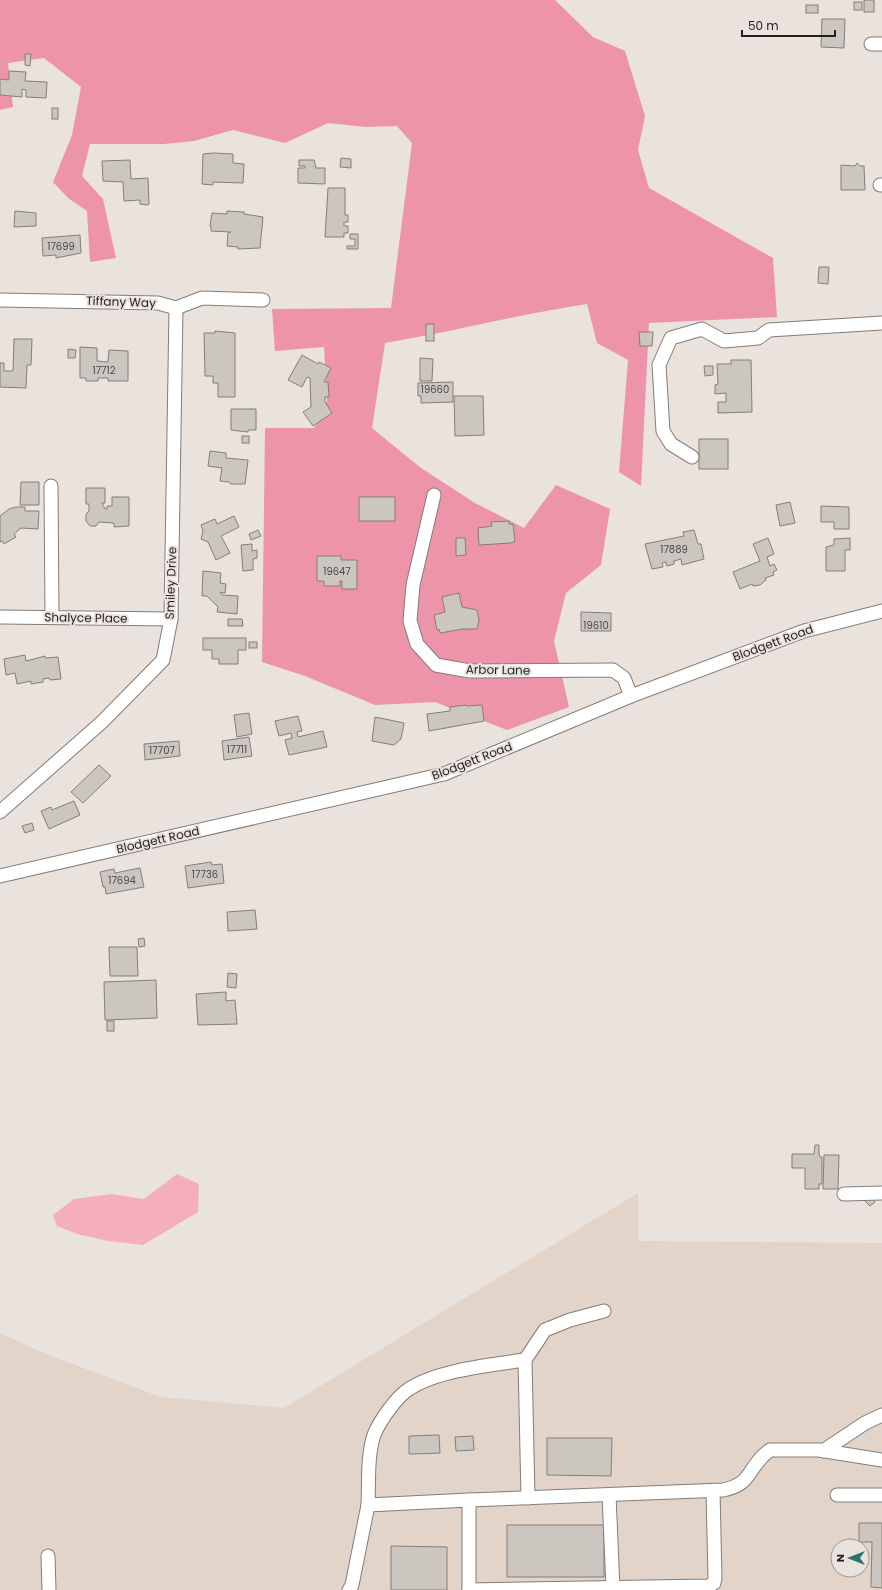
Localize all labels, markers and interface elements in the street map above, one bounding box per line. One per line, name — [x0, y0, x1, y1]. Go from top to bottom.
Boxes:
scale bar — [742, 12, 835, 38]
text: 50 m — [748, 17, 779, 34]
house number: 17699 — [47, 239, 75, 254]
street label: Tiffany Way — [86, 292, 156, 311]
house number: 17712 — [92, 363, 116, 378]
house number: 19660 — [421, 382, 449, 397]
house number: 17889 — [660, 542, 688, 557]
street label: Smiley Drive — [161, 546, 180, 620]
house number: 19647 — [323, 564, 351, 579]
street label: Shalyce Place — [44, 608, 128, 627]
house number: 19610 — [583, 618, 609, 633]
street label: Blodgett Road — [730, 620, 816, 665]
street label: Arbor Lane — [466, 660, 530, 679]
street label: Blodgett Road — [429, 737, 514, 784]
house number: 17711 — [227, 742, 247, 757]
house number: 17707 — [149, 743, 175, 758]
street label: Blodgett Road — [115, 822, 201, 857]
house number: 17736 — [192, 867, 218, 882]
house number: 17694 — [108, 873, 136, 888]
north arrow — [830, 1538, 870, 1578]
text: N — [832, 1554, 848, 1562]

